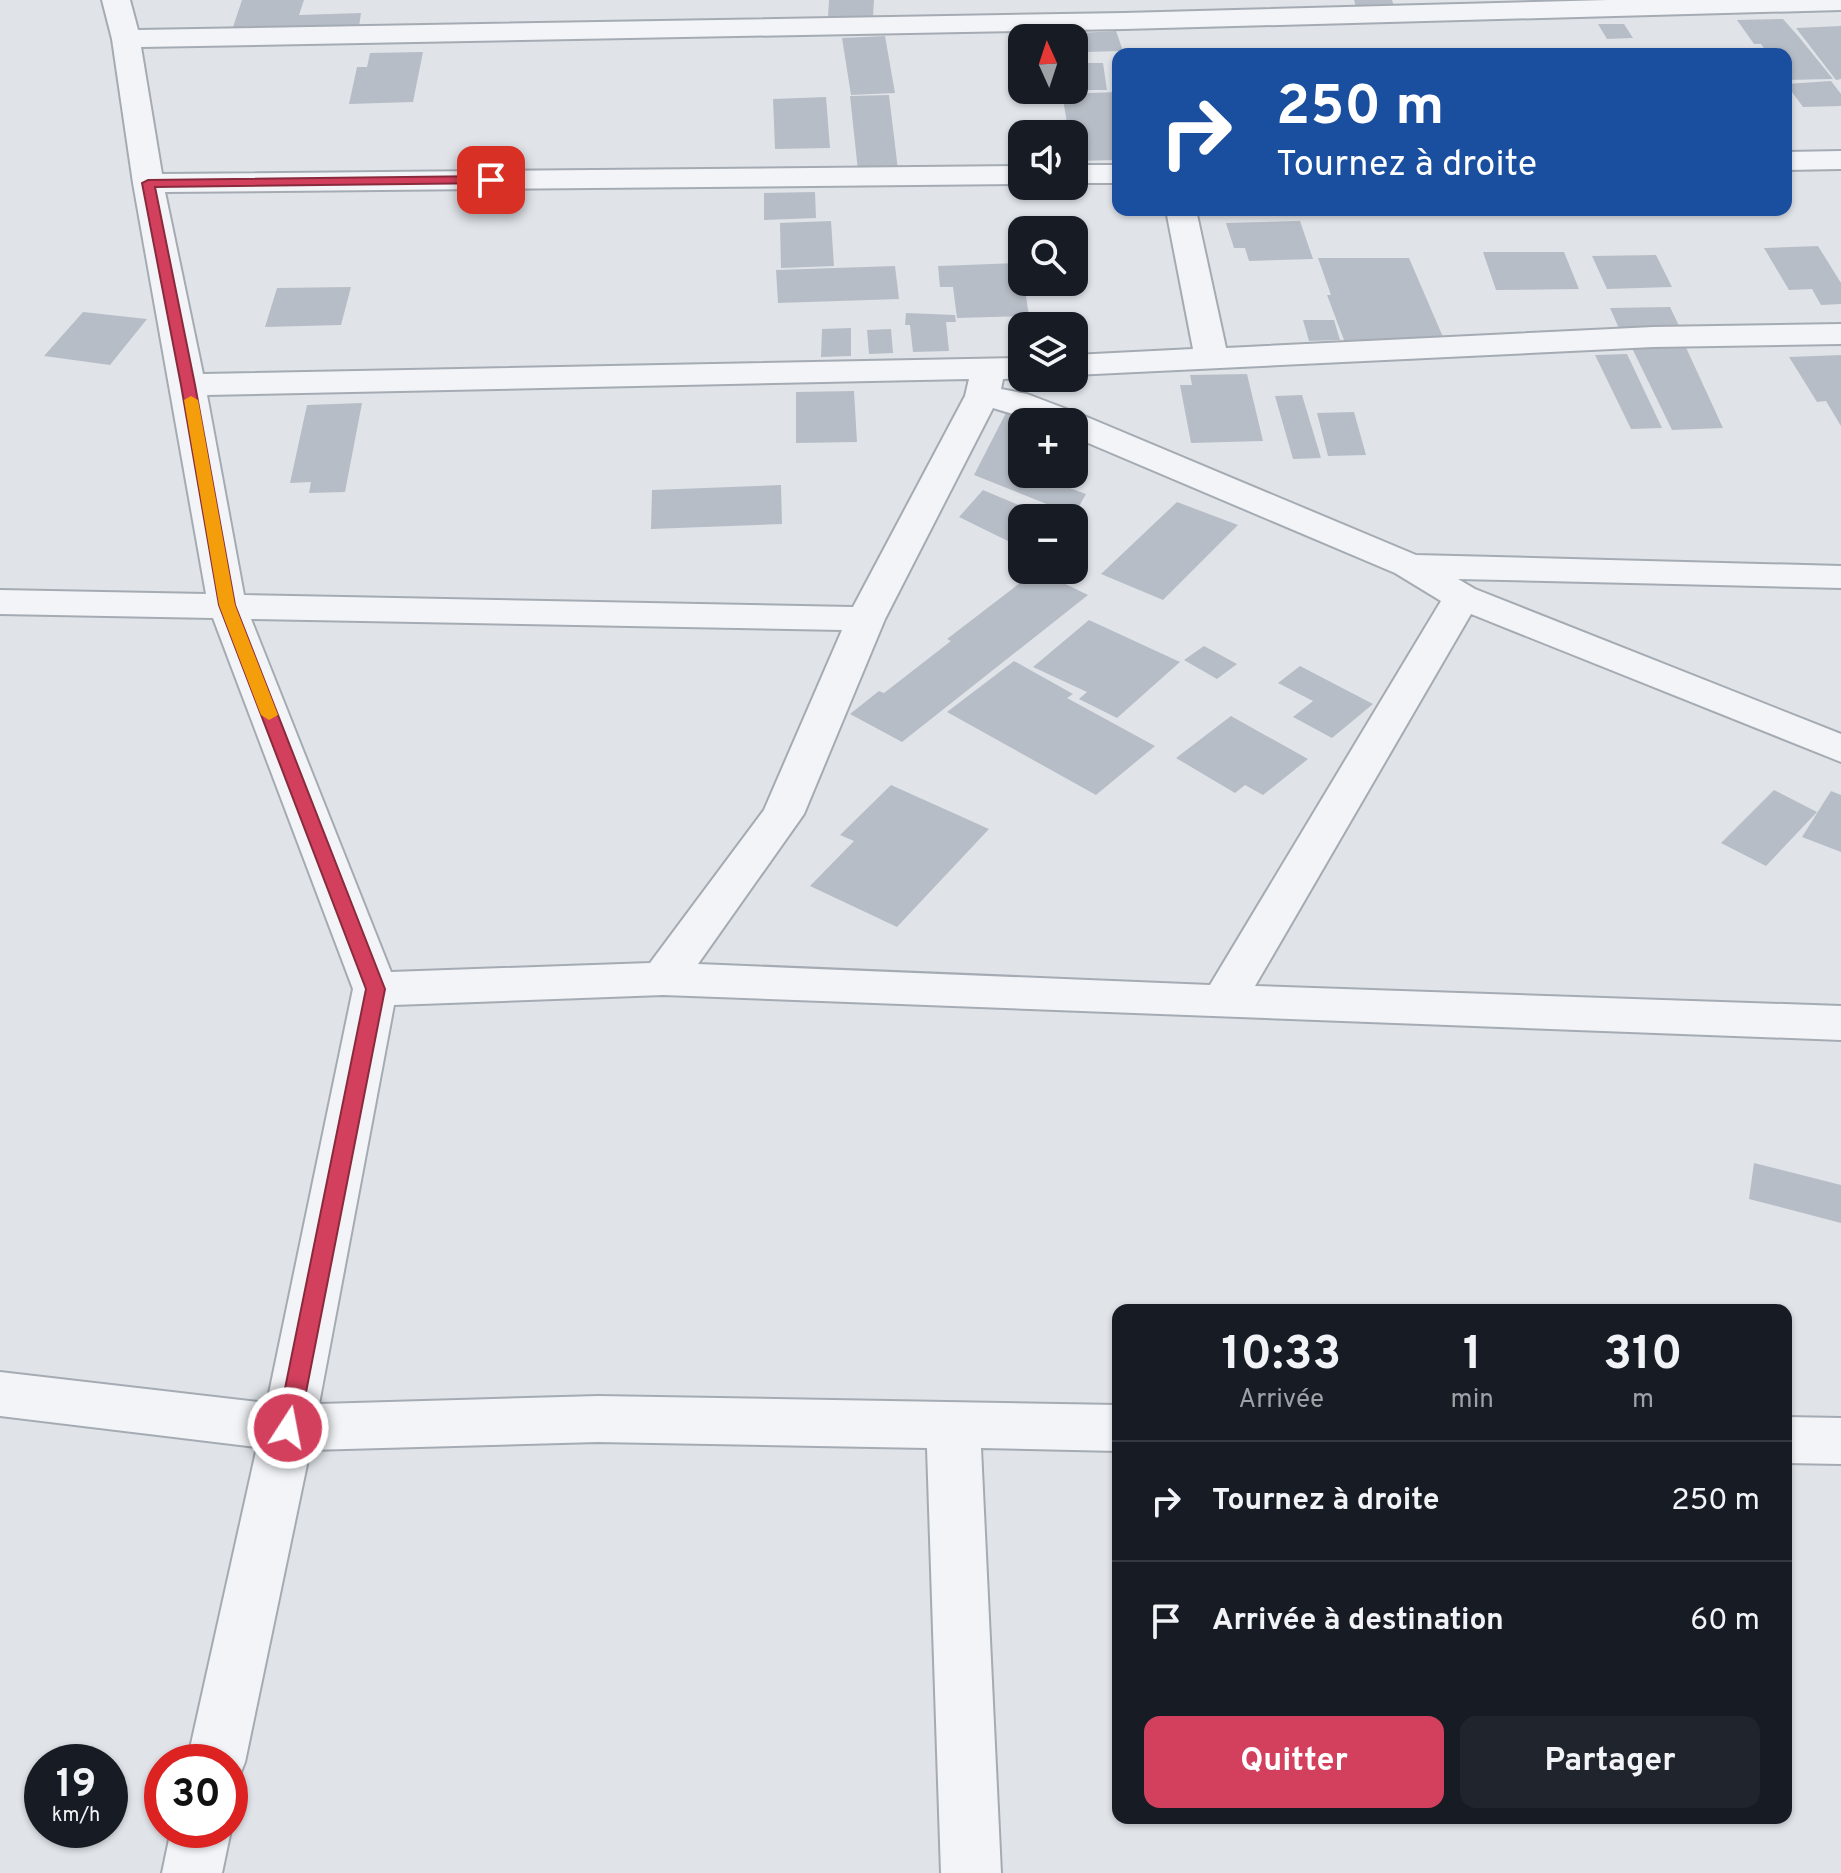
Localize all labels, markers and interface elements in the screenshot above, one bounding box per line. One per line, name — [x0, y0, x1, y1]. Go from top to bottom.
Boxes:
north arrow — [1008, 24, 1088, 104]
map controls — [1008, 24, 1088, 584]
text: 250 m — [1276, 74, 1444, 144]
icon: right — [1144, 80, 1248, 184]
button: sound — [1008, 120, 1088, 200]
text: Tournez à droite — [1276, 143, 1537, 189]
pin — [457, 146, 525, 214]
icon: arrive — [469, 158, 513, 202]
button: search — [1008, 216, 1088, 296]
button: layers — [1008, 312, 1088, 392]
button: + — [1008, 408, 1088, 488]
button: − — [1008, 504, 1088, 584]
text: 10:33 — [1221, 1326, 1341, 1386]
text: 1 — [1463, 1326, 1482, 1386]
text: 310 — [1603, 1326, 1683, 1386]
text: Arrivée — [1239, 1384, 1324, 1417]
text: min — [1451, 1384, 1494, 1417]
text: m — [1632, 1384, 1654, 1417]
position arrow — [246, 1386, 330, 1470]
icon: right — [1144, 1479, 1188, 1523]
text: Tournez à droite — [1212, 1483, 1440, 1520]
text: 250 m — [1671, 1483, 1760, 1520]
icon: arrive — [1144, 1599, 1188, 1643]
text: Arrivée à destination — [1212, 1603, 1504, 1640]
text: 60 m — [1690, 1603, 1760, 1640]
button: Quitter — [1144, 1716, 1444, 1808]
button: Partager — [1460, 1716, 1760, 1808]
speed limit sign: 30 — [144, 1744, 248, 1848]
text: 19 — [56, 1761, 96, 1811]
text: km/h — [52, 1803, 100, 1829]

